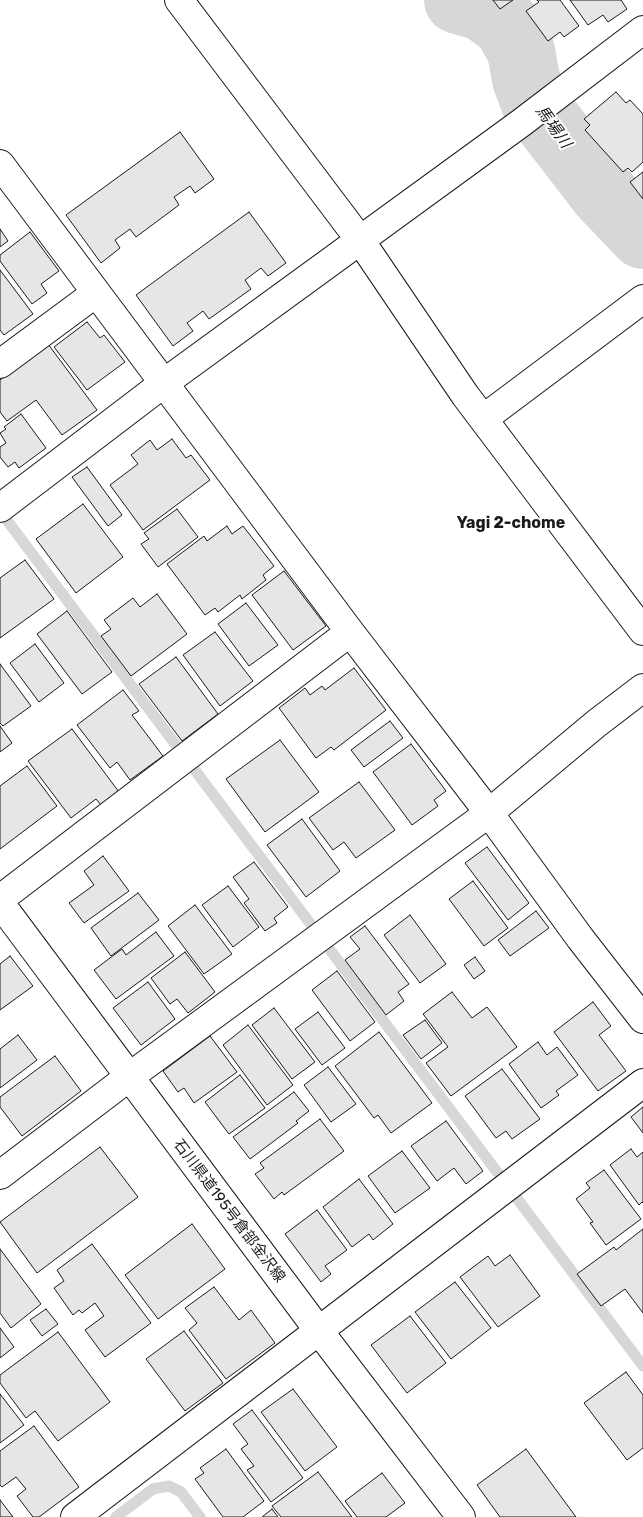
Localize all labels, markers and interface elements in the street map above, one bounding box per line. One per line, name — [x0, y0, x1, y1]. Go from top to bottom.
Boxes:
water label: 馬場川 — [531, 102, 575, 152]
district label: Yagi 2-chome — [457, 513, 565, 533]
street label: 石川県道195号倉部金沢線 — [169, 1136, 289, 1286]

